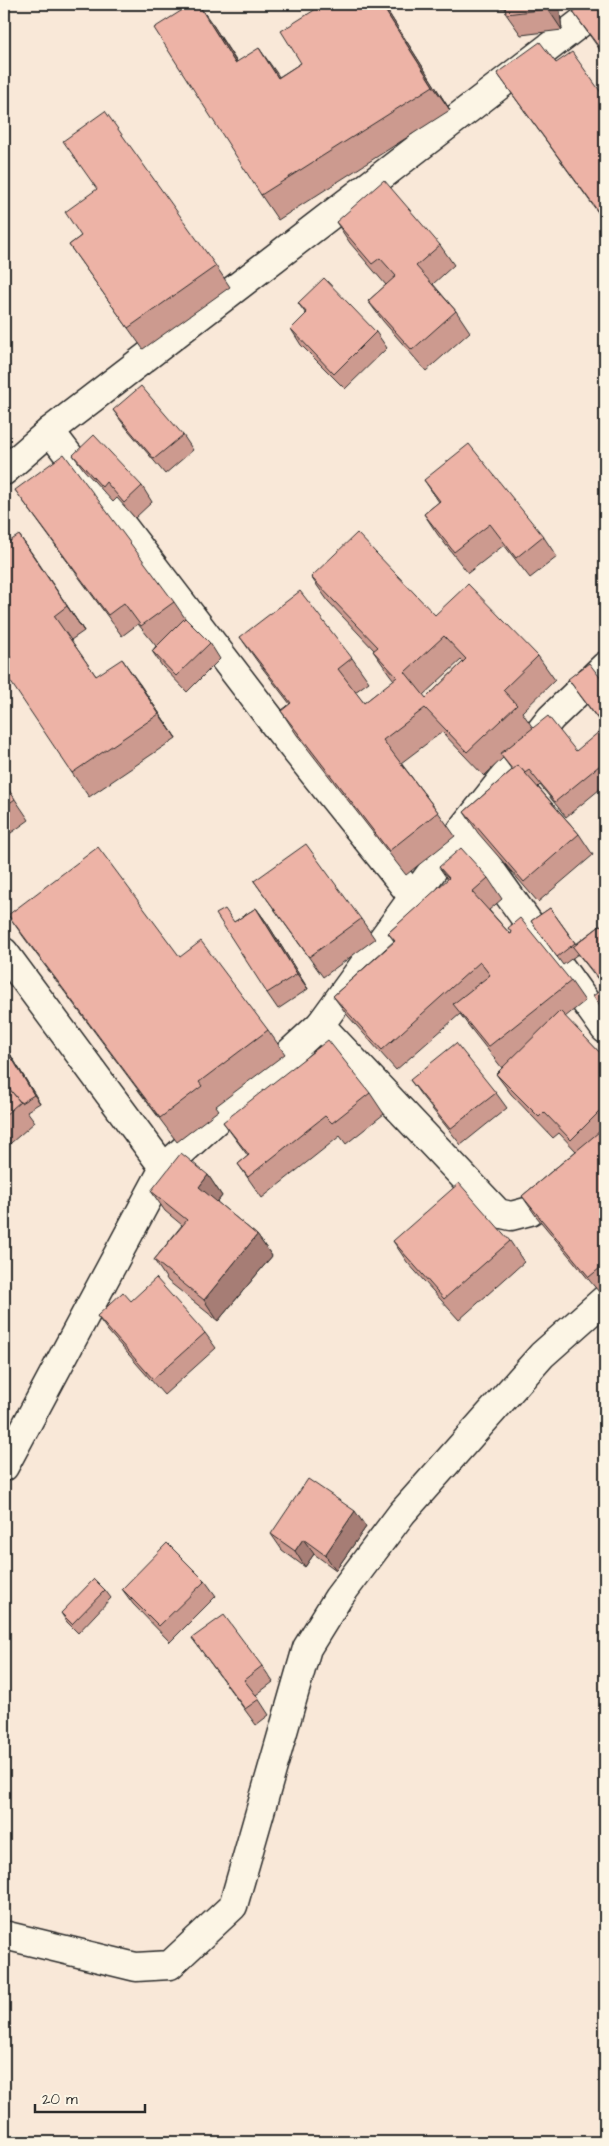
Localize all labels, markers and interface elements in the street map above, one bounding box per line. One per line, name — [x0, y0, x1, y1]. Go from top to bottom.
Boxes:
scale bar — [35, 2081, 145, 2113]
text: 20 m — [42, 2089, 78, 2110]

